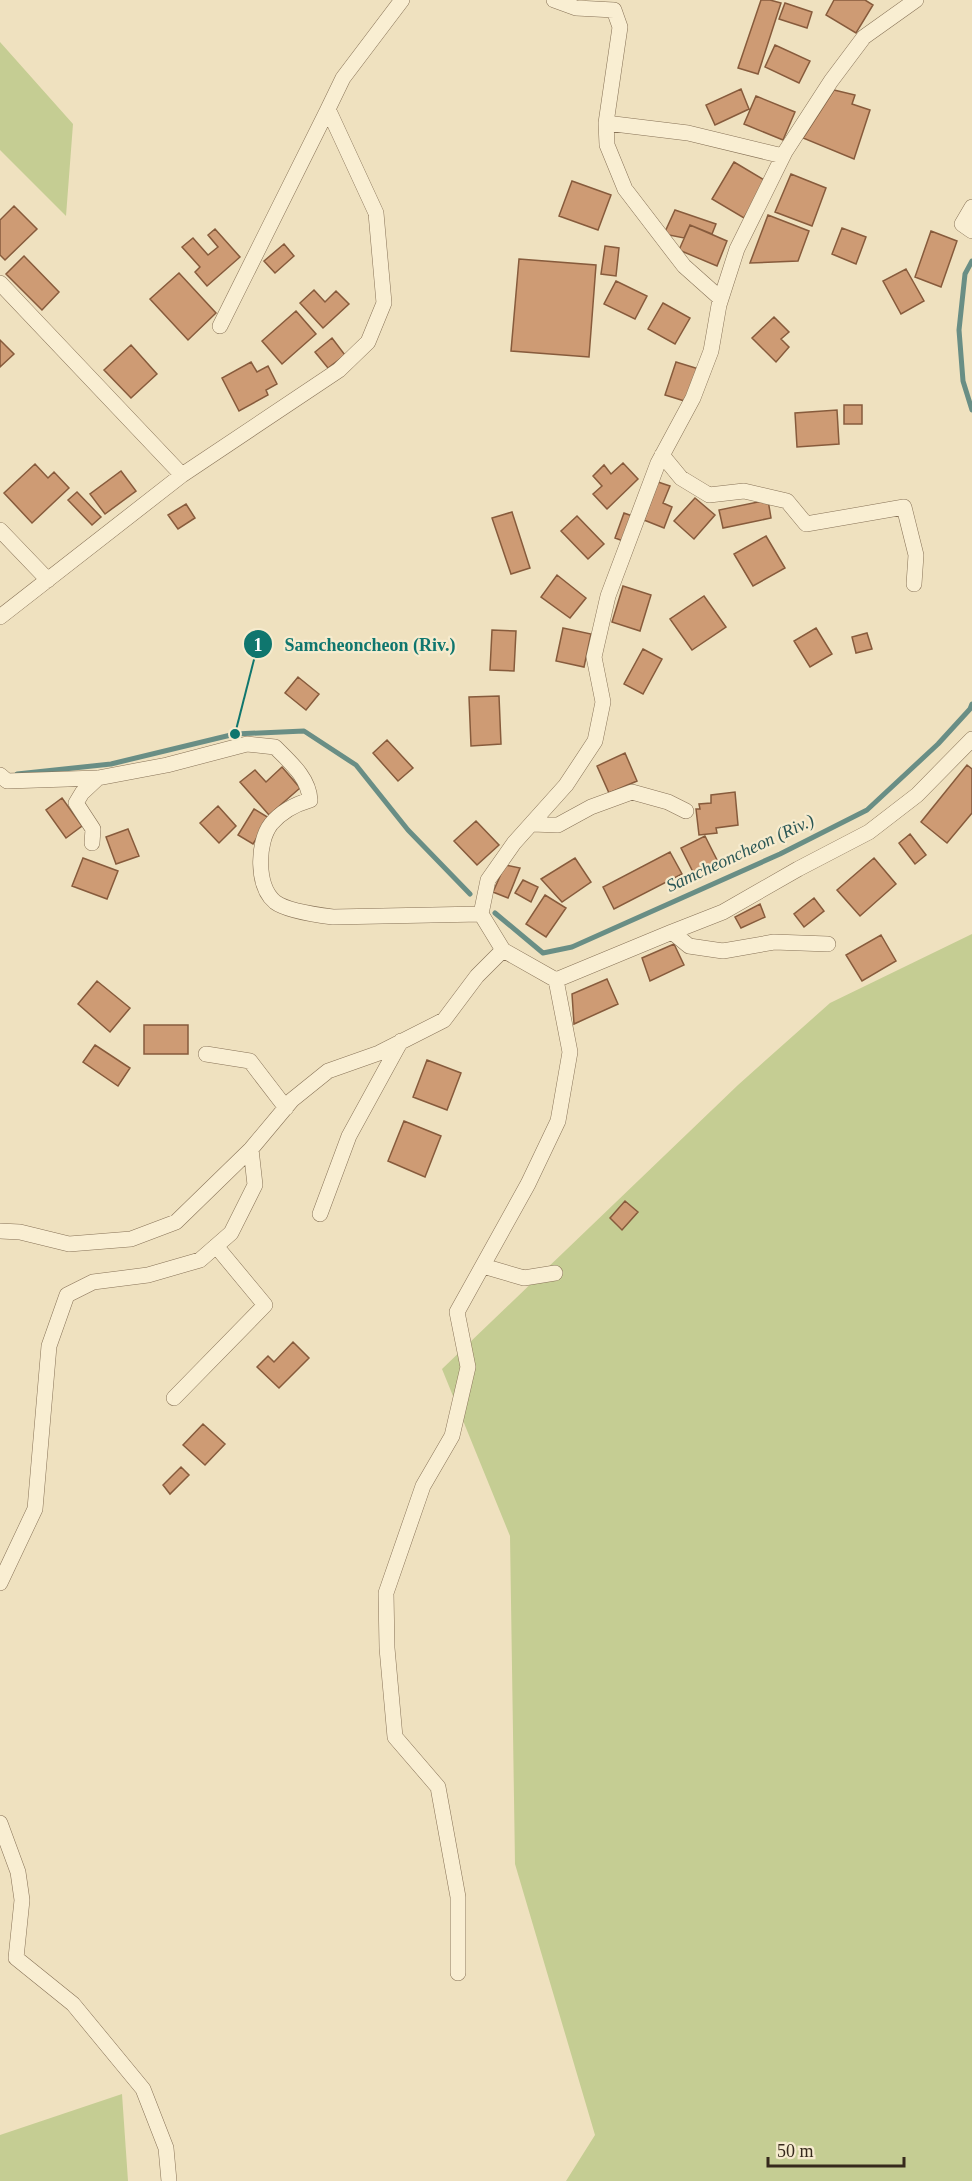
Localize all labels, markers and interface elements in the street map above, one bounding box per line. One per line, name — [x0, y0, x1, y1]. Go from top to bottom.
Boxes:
callout: Samcheoncheon (Riv.) — [243, 626, 468, 662]
text: 1 — [254, 635, 263, 655]
text: Samcheoncheon (Riv.) — [285, 635, 456, 656]
water label: Samcheoncheon (Riv.) — [663, 810, 817, 897]
scale bar — [768, 2130, 904, 2168]
text: 50 m — [777, 2141, 814, 2161]

